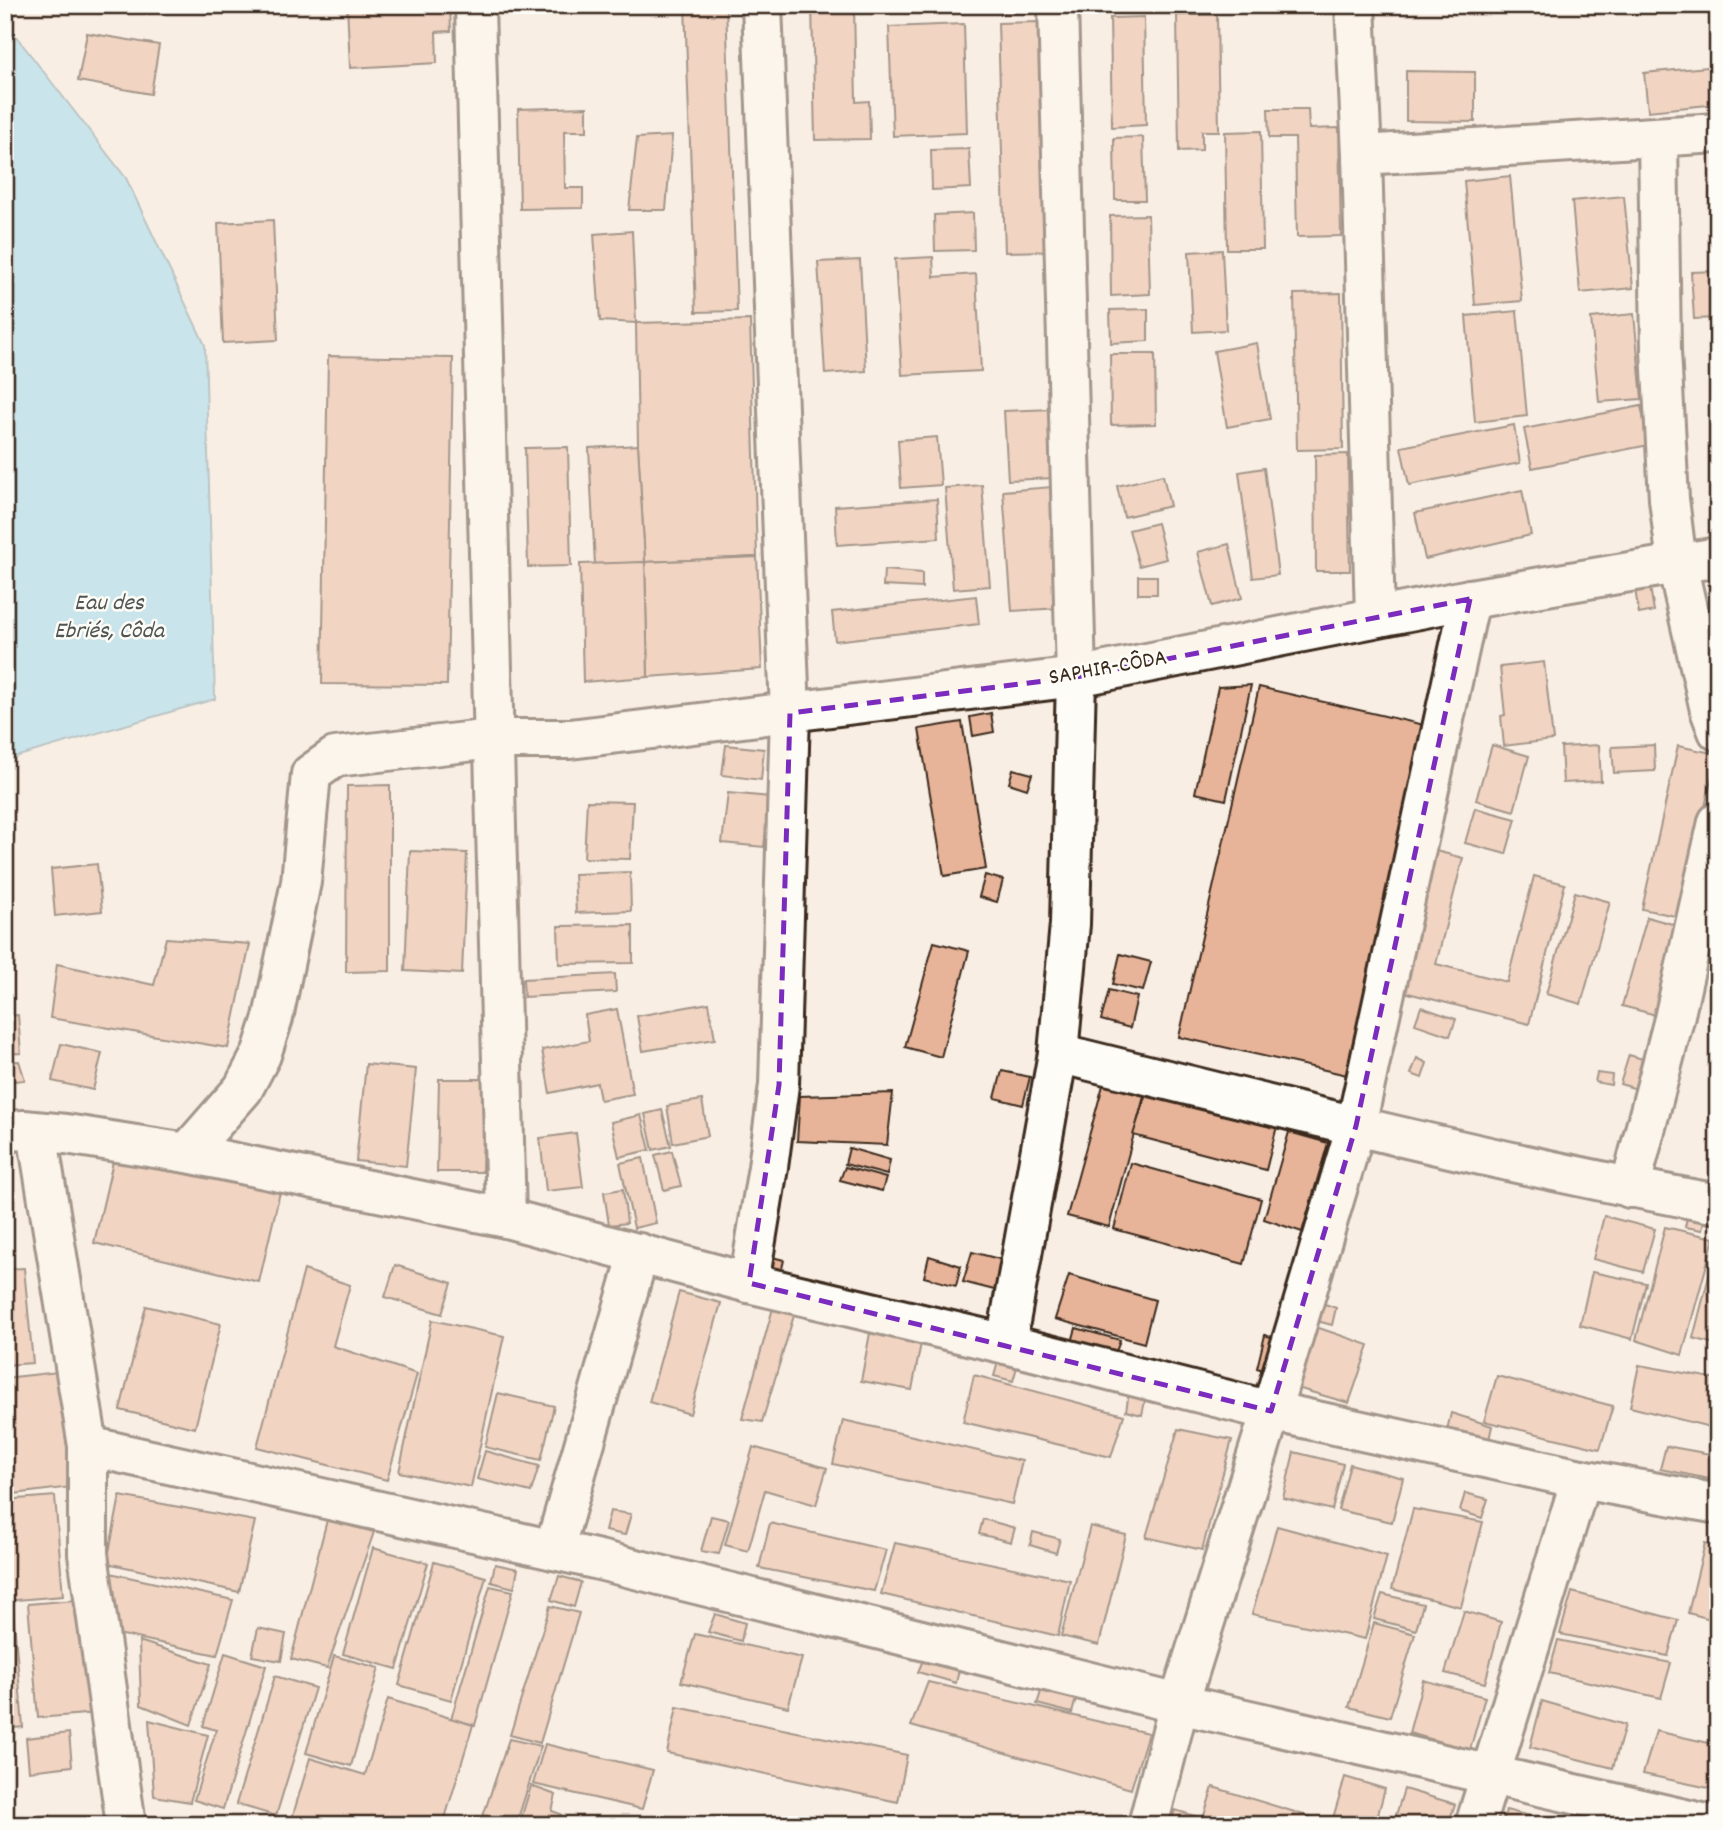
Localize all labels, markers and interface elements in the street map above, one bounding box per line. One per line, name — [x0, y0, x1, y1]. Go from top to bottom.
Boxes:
water label: Eau des Ebriés, Côda — [54, 587, 166, 649]
street label: SAPHIR-CÔDA — [1046, 642, 1170, 696]

